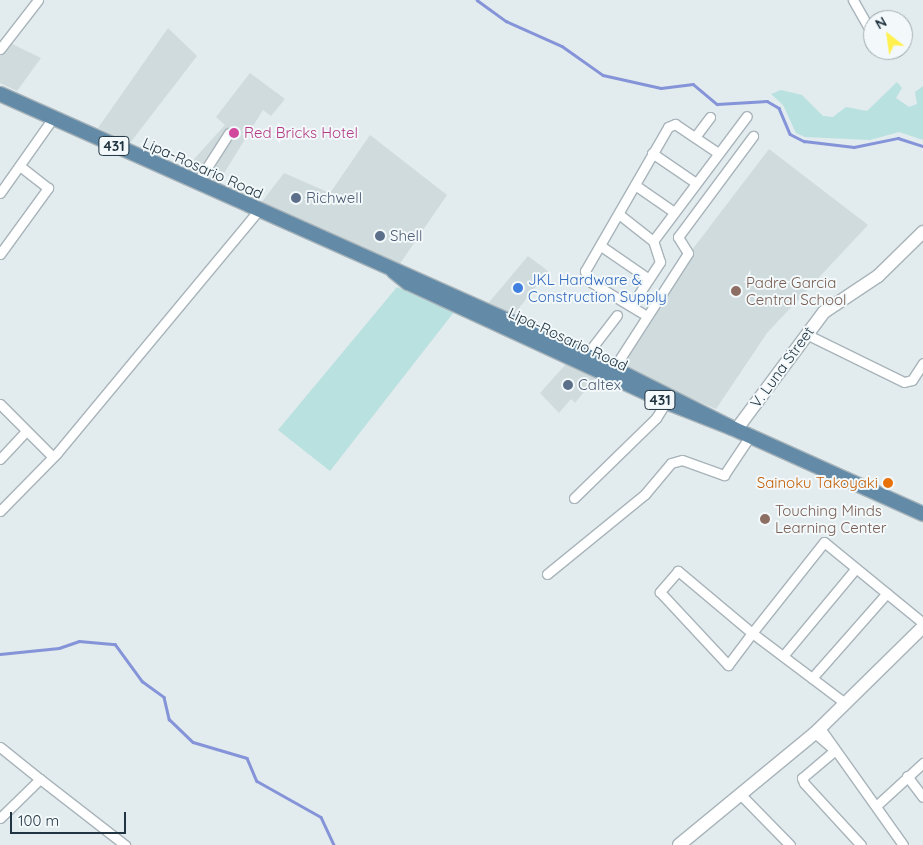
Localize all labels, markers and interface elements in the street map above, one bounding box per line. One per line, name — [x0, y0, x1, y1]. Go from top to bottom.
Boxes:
north arrow — [863, 10, 913, 60]
text: N — [872, 13, 890, 33]
place label: Red Bricks Hotel — [244, 124, 358, 142]
marker: Red Bricks Hotel — [228, 127, 240, 139]
street label: Lipa-Rosario Road — [140, 133, 266, 203]
road number: 431 — [98, 134, 130, 158]
place label: Richwell — [306, 189, 362, 207]
marker: Richwell — [290, 192, 302, 204]
place label: Shell — [390, 227, 422, 245]
marker: Shell — [374, 230, 386, 242]
place label: JKL Hardware & Construction Supply — [528, 270, 667, 305]
place label: Padre Garcia Central School — [746, 273, 847, 308]
marker: JKL Hardware & Construction Supply — [512, 282, 524, 294]
marker: Padre Garcia Central School — [730, 285, 742, 297]
street label: Lipa-Rosario Road — [505, 303, 631, 375]
street label: V. Luna Street — [746, 323, 818, 411]
place label: Caltex — [578, 376, 621, 394]
marker: Caltex — [562, 379, 574, 391]
road number: 431 — [644, 388, 676, 412]
place label: Sainoku Takoyaki — [757, 474, 878, 492]
marker: Sainoku Takoyaki — [882, 477, 894, 489]
place label: Touching Minds Learning Center — [775, 501, 887, 536]
marker: Touching Minds Learning Center — [759, 513, 771, 525]
scale bar — [12, 802, 129, 834]
text: 100 m — [18, 811, 59, 830]

